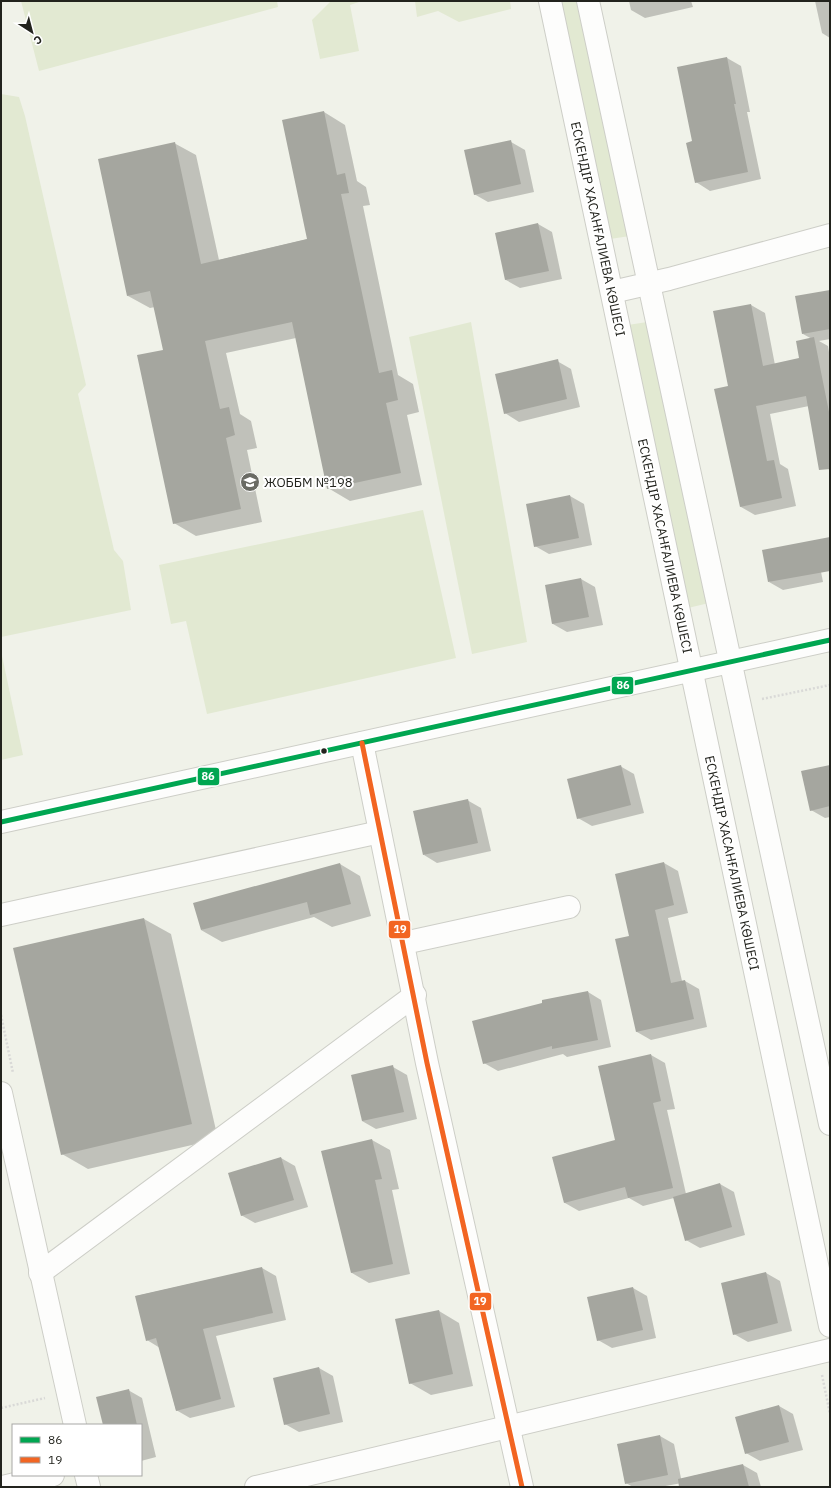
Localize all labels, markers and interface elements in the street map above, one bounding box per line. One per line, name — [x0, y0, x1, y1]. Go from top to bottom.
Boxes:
north arrow — [12, 12, 52, 52]
text: С — [31, 32, 45, 48]
street label: ЕСКЕНДІР ХАСАНҒАЛИЕВА КӨШЕСІ — [567, 120, 629, 338]
street label: ЕСКЕНДІР ХАСАНҒАЛИЕВА КӨШЕСІ — [634, 437, 696, 655]
school or university icon: ЖОББМ №198 — [239, 471, 261, 493]
place label: ЖОББМ №198 — [264, 474, 353, 491]
line badge: 86 — [611, 676, 634, 695]
text: 86 — [616, 678, 630, 692]
unlabelled marker — [319, 746, 329, 756]
street label: ЕСКЕНДІР ХАСАНҒАЛИЕВА КӨШЕСІ — [701, 754, 763, 972]
line badge: 86 — [197, 767, 220, 786]
text: 86 — [201, 769, 215, 783]
line badge: 19 — [388, 920, 411, 939]
text: 19 — [393, 922, 407, 936]
line badge: 19 — [469, 1292, 492, 1311]
text: 19 — [473, 1294, 487, 1308]
legend — [12, 1424, 142, 1476]
text: 86 — [48, 1432, 62, 1447]
text: 19 — [48, 1452, 62, 1467]

